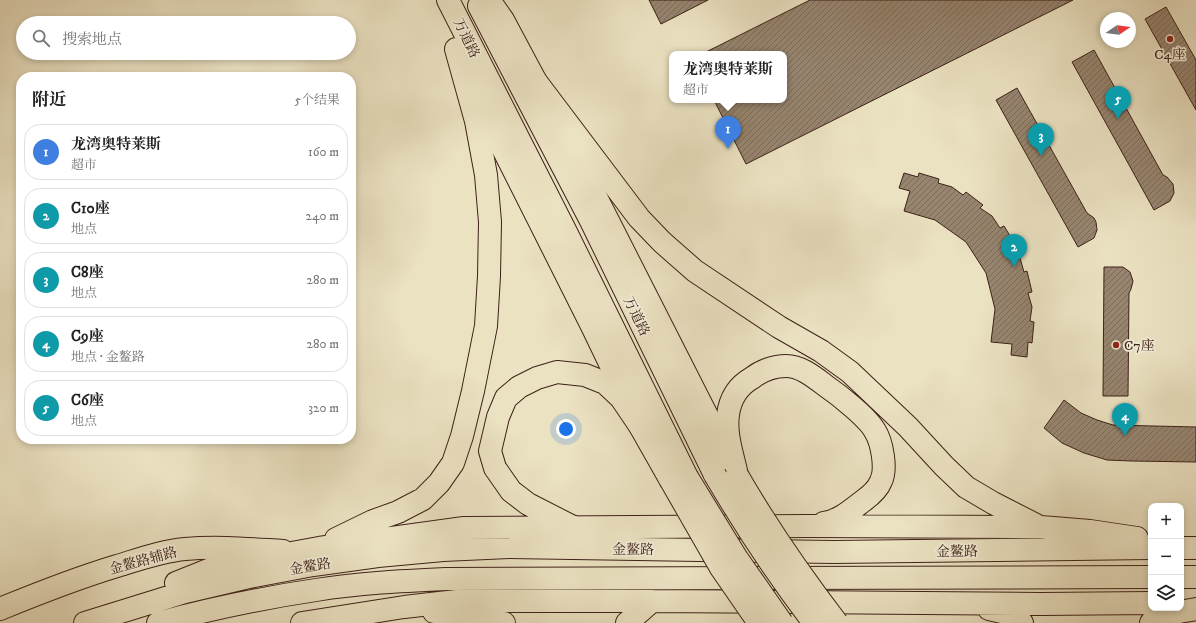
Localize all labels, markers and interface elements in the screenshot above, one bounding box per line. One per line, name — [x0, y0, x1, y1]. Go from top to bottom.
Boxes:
north arrow — [1100, 12, 1136, 48]
search box — [16, 16, 356, 60]
street label: 万道路 — [449, 16, 483, 61]
icon: search — [30, 27, 52, 49]
text: 搜索地点 — [62, 30, 122, 49]
marker: C4座 — [1165, 34, 1175, 44]
place label: C4座 — [1154, 46, 1186, 64]
popup — [669, 51, 787, 103]
text: 龙湾奥特莱斯 — [683, 60, 773, 79]
text: 超市 — [683, 82, 709, 98]
pin: 5 — [1105, 86, 1131, 119]
text: 附近 — [32, 89, 66, 111]
text: 5个结果 — [295, 92, 340, 108]
pin: 1 — [715, 116, 741, 149]
pin: 3 — [1028, 123, 1054, 156]
text: 龙湾奥特莱斯 — [71, 135, 161, 154]
text: 1 — [44, 144, 48, 160]
text: 160 m — [308, 144, 339, 160]
text: 超市 — [71, 157, 97, 173]
text: C10座 — [71, 199, 110, 218]
text: 2 — [43, 208, 49, 224]
text: 240 m — [306, 208, 339, 224]
text: 地点 — [71, 221, 97, 237]
pin: 2 — [1001, 234, 1027, 267]
text: C8座 — [71, 263, 103, 282]
text: 3 — [44, 272, 48, 288]
text: 280 m — [307, 272, 339, 288]
text: 地点 — [71, 285, 97, 301]
street label: 万道路 — [619, 294, 653, 339]
text: C9座 — [71, 327, 103, 346]
text: 4 — [42, 336, 50, 352]
text: 280 m — [307, 336, 339, 352]
place label: C7座 — [1124, 337, 1155, 355]
marker: C7座 — [1111, 340, 1121, 350]
text: 地点 · 金鳌路 — [71, 349, 145, 365]
text: C6座 — [71, 391, 104, 410]
text: 5 — [43, 400, 49, 416]
text: 320 m — [308, 400, 339, 416]
pin: 4 — [1112, 403, 1138, 436]
text: 地点 — [71, 413, 97, 429]
your location — [556, 419, 576, 439]
map controls — [1148, 503, 1184, 611]
button: + — [1148, 503, 1184, 539]
button: − — [1148, 539, 1184, 575]
street label: 金鳌路 — [612, 541, 654, 559]
street label: 金鳌路辅路 — [107, 543, 179, 579]
street label: 金鳌路 — [936, 543, 978, 561]
street label: 金鳌路 — [288, 555, 332, 579]
button: layers — [1148, 575, 1184, 611]

